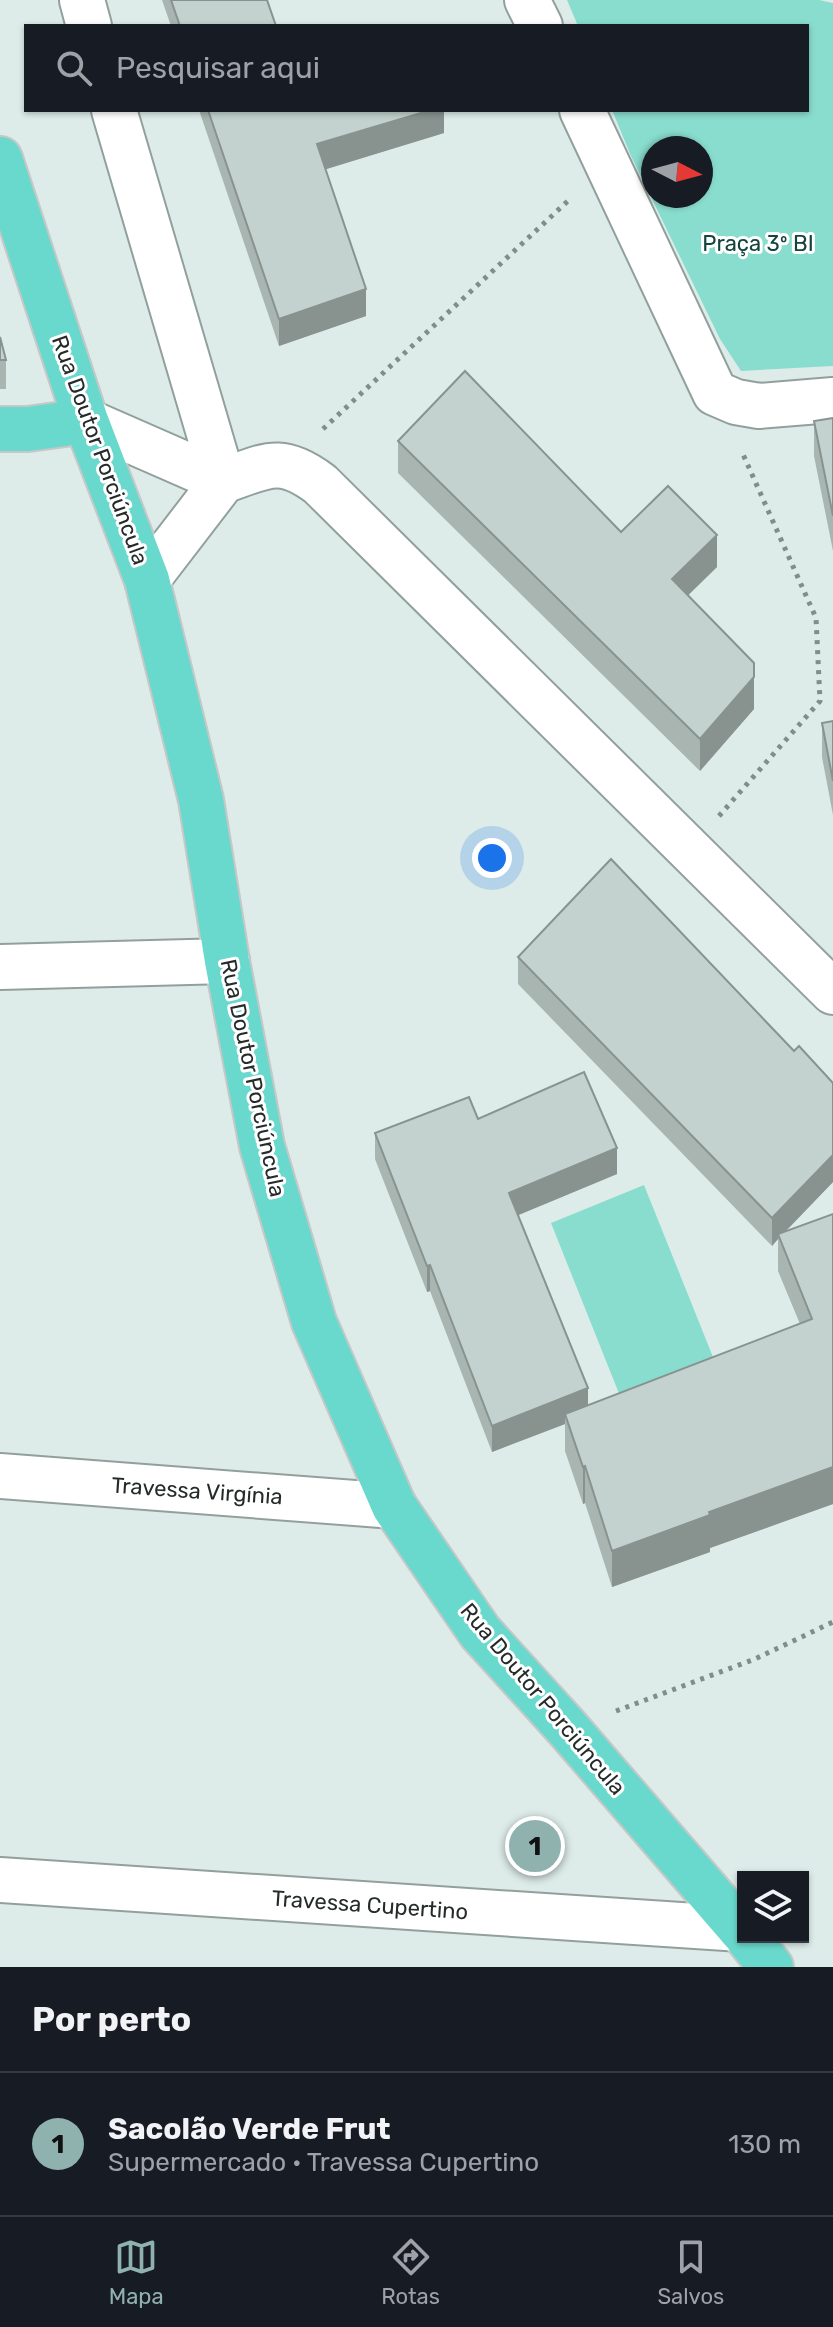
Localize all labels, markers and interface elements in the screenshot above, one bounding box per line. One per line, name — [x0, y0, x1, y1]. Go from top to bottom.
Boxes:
search box — [24, 24, 809, 112]
icon: search — [52, 46, 96, 90]
text: Pesquisar aqui — [116, 50, 320, 86]
north arrow — [641, 136, 713, 208]
park label: Praça 3º BI — [702, 230, 814, 257]
street label: Rua Doutor Porciúncula — [46, 332, 154, 568]
your location — [472, 838, 512, 878]
street label: Rua Doutor Porciúncula — [215, 957, 291, 1199]
street label: Travessa Virgínia — [110, 1472, 284, 1510]
street label: Rua Doutor Porciúncula — [455, 1597, 631, 1801]
pin: 1 — [509, 1816, 561, 1876]
map controls — [737, 1871, 809, 1943]
button: layers — [737, 1871, 809, 1943]
street label: Travessa Cupertino — [271, 1885, 469, 1925]
text: Por perto — [32, 1999, 191, 2040]
text: Sacolão Verde Frut — [108, 2111, 391, 2147]
text: 1 — [52, 2129, 64, 2160]
text: 130 m — [728, 2129, 801, 2160]
text: Supermercado · Travessa Cupertino — [108, 2147, 539, 2178]
tab: Mapa — [109, 2235, 164, 2310]
tab: Rotas — [381, 2235, 440, 2310]
tab: Salvos — [657, 2235, 724, 2310]

